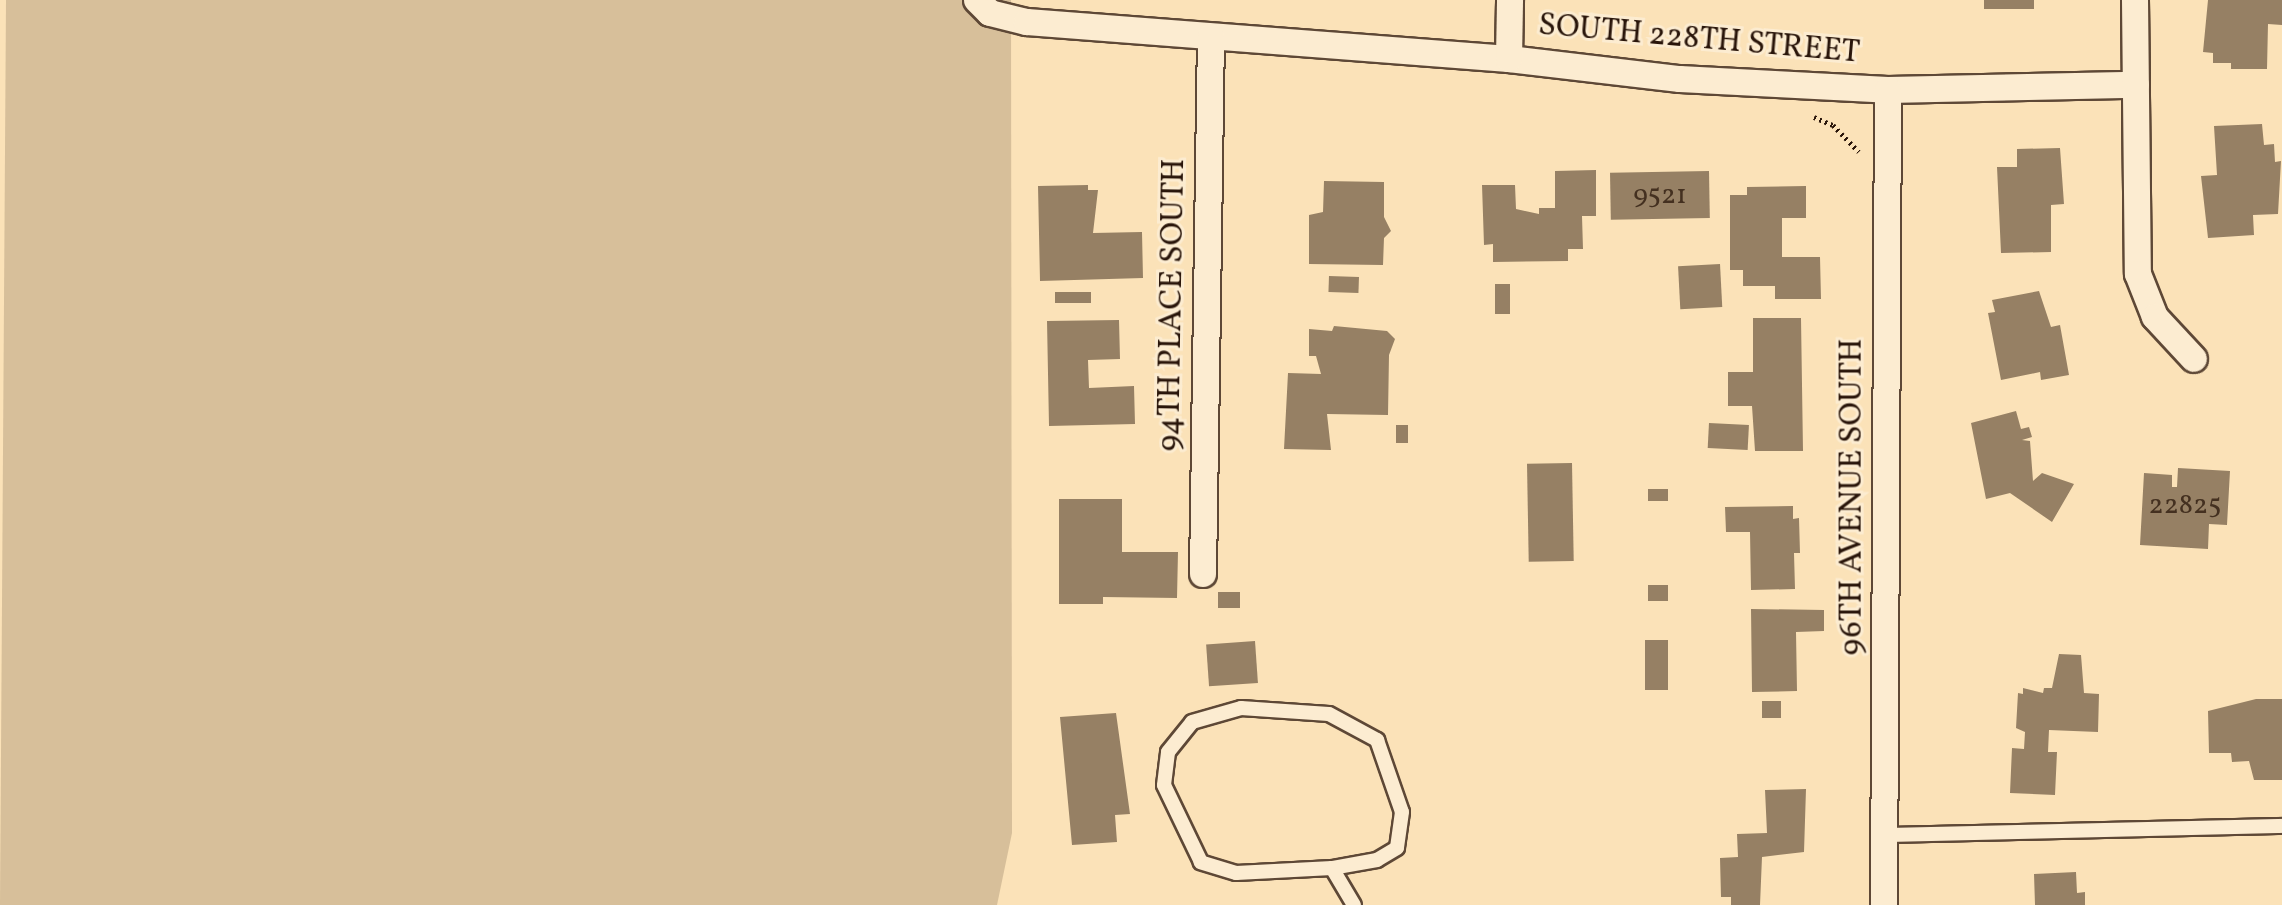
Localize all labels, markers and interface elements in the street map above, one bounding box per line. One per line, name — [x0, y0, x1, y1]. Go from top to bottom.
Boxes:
street label: SOUTH 228TH STREET — [1537, 7, 1861, 73]
street label: 94TH PLACE SOUTH — [1151, 158, 1195, 452]
house number: 9521 — [1633, 179, 1687, 213]
street label: 96TH AVENUE SOUTH — [1834, 339, 1872, 655]
house number: 22825 — [2149, 489, 2221, 523]

